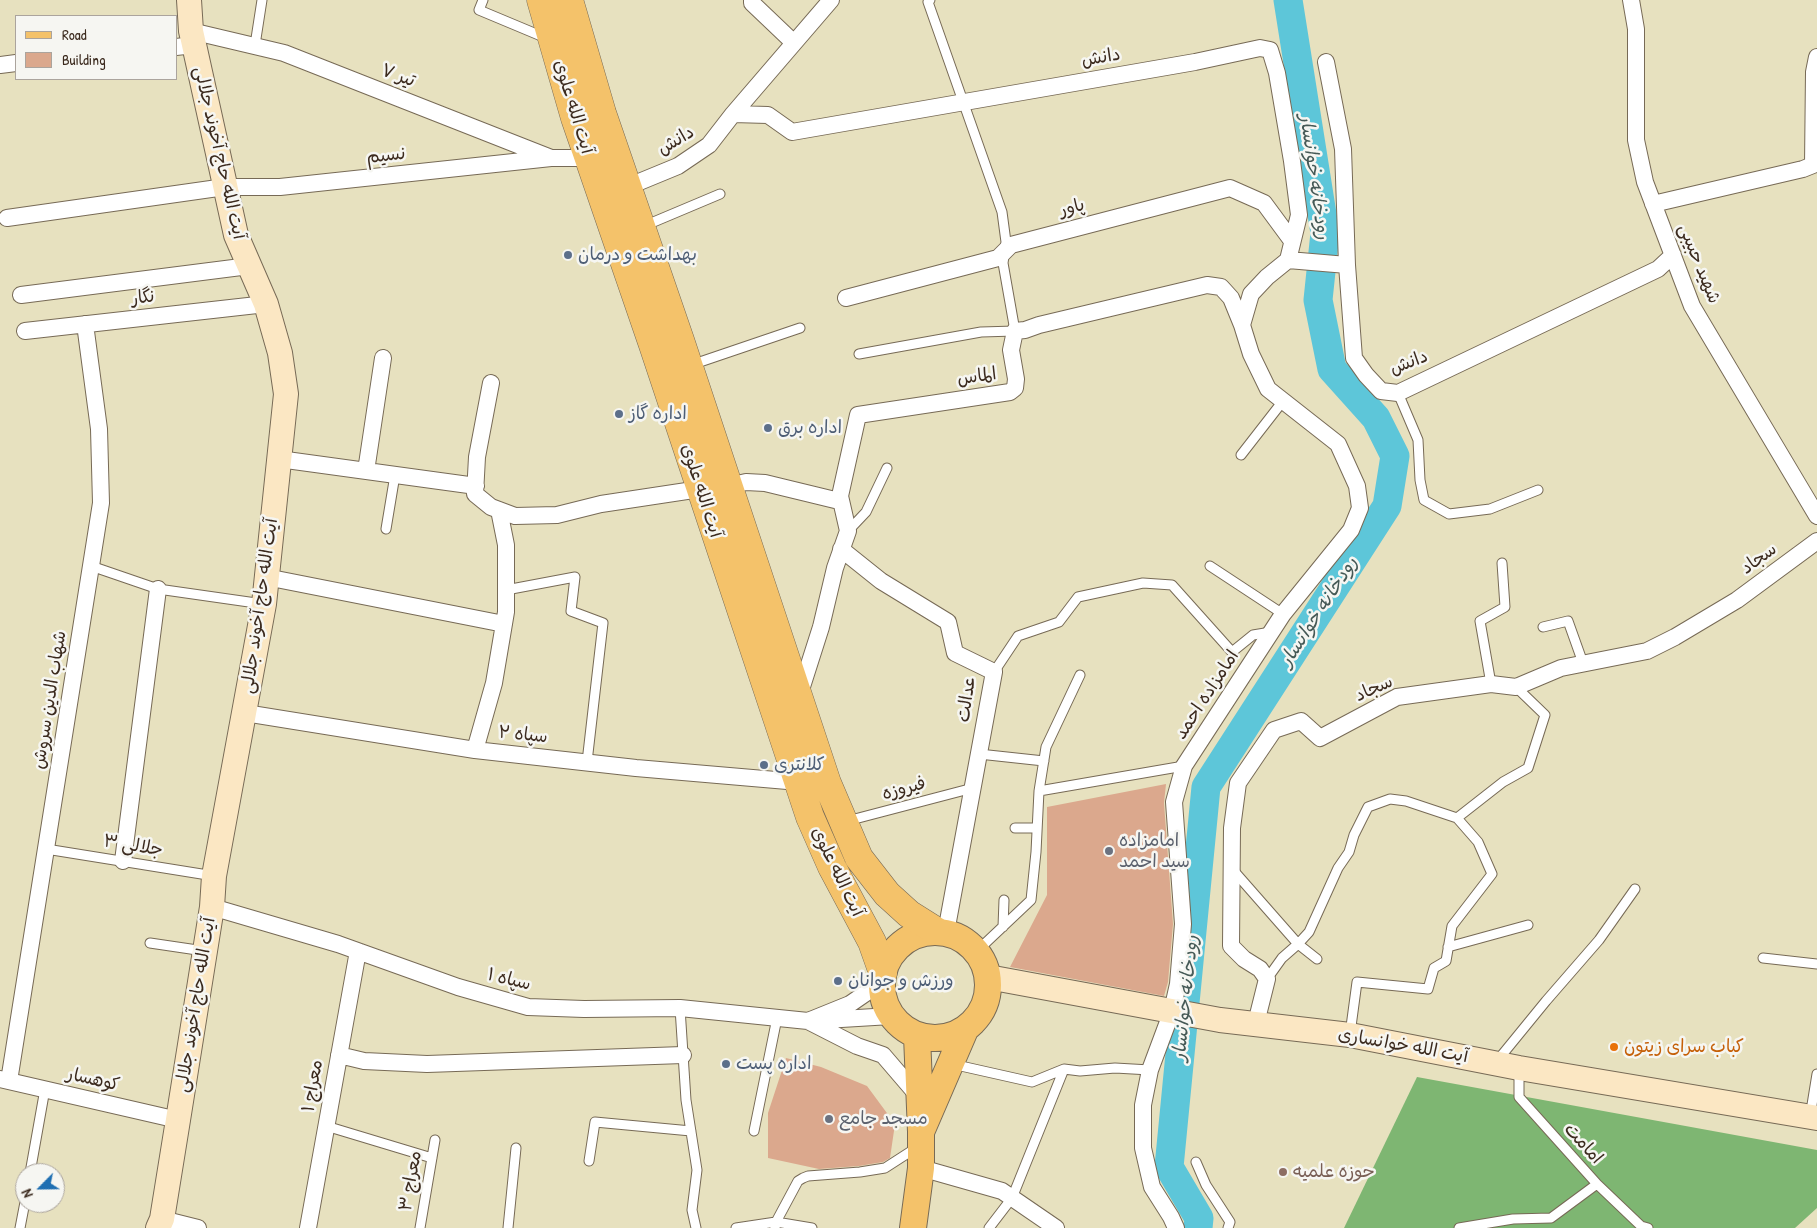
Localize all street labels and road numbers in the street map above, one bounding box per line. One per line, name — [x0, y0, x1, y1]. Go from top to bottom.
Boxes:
street label: دانش — [1080, 44, 1122, 72]
street label: آیت الله علوی — [548, 57, 598, 157]
street label: ۷ تیر — [378, 60, 418, 92]
street label: آیت الله حاج آخوند جلالی — [189, 64, 249, 242]
street label: دانش — [654, 122, 698, 160]
street label: نسیم — [365, 143, 407, 169]
street label: پاور — [1057, 194, 1087, 222]
street label: شهید حبیبی — [1673, 221, 1725, 307]
street label: نگار — [130, 286, 156, 310]
street label: دانش — [1387, 346, 1431, 380]
street label: الماس — [956, 364, 998, 390]
street label: آیت الله علوی — [676, 441, 726, 541]
street label: آیت الله حاج آخوند جلالی — [237, 517, 283, 695]
street label: سجاد — [1737, 539, 1781, 579]
street label: شهاب الدین سروش — [28, 629, 72, 771]
street label: امامزاده احمد — [1170, 646, 1244, 744]
street label: سجاد — [1352, 671, 1396, 707]
street label: عدالت — [953, 675, 981, 723]
street label: سپاه ۲ — [497, 722, 549, 748]
street label: فیروزه — [880, 773, 928, 805]
street label: آیت الله علوی — [806, 824, 868, 920]
street label: جلالی ۳ — [102, 831, 164, 861]
street label: آیت الله حاج آخوند جلالی — [172, 916, 220, 1094]
street label: سپاه ۱ — [485, 964, 533, 996]
street label: آیت الله خوانساری — [1336, 1024, 1470, 1068]
street label: معراج ۱ — [298, 1058, 328, 1114]
street label: کوهسار — [64, 1063, 122, 1097]
street label: امامت — [1559, 1119, 1607, 1169]
street label: معراج ۳ — [395, 1149, 427, 1213]

